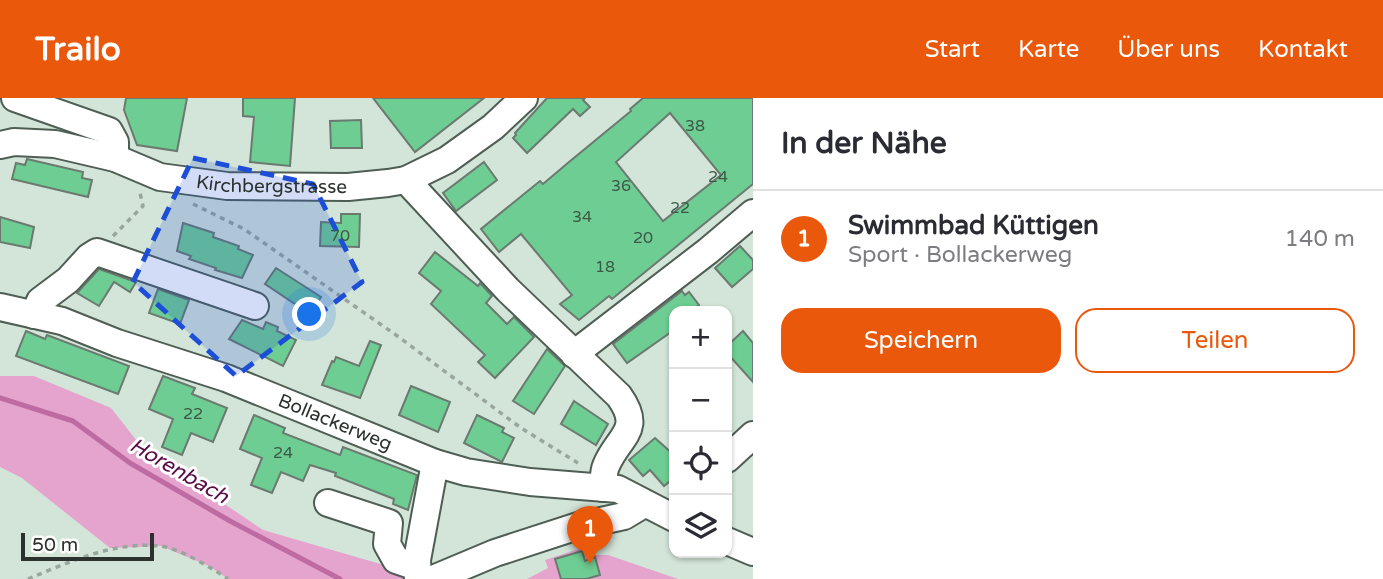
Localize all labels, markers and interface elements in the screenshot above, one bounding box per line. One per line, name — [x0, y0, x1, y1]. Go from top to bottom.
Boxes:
text: Trailo — [35, 30, 121, 69]
text: Start — [925, 35, 980, 64]
text: Karte — [1018, 35, 1079, 64]
text: Über uns — [1117, 35, 1220, 64]
text: Kontakt — [1258, 35, 1348, 64]
house number: 38 — [685, 116, 705, 136]
text: In der Nähe — [781, 125, 947, 162]
house number: 24 — [708, 167, 728, 187]
street label: Kirchbergstrasse — [195, 171, 347, 198]
house number: 36 — [611, 176, 631, 196]
house number: 22 — [670, 198, 690, 218]
house number: 34 — [572, 207, 592, 227]
text: Swimmbad Küttigen — [848, 210, 1099, 241]
text: 1 — [797, 225, 811, 253]
text: 140 m — [1285, 225, 1355, 253]
house number: 70 — [330, 226, 350, 246]
house number: 20 — [633, 228, 653, 248]
text: Sport · Bollackerweg — [848, 241, 1072, 269]
house number: 18 — [595, 257, 615, 277]
your location — [292, 297, 326, 331]
map controls — [669, 306, 732, 558]
button: + — [669, 306, 732, 369]
button: Speichern — [781, 308, 1061, 373]
button: Teilen — [1075, 308, 1355, 373]
button: − — [669, 369, 732, 432]
street label: Bollackerweg — [275, 389, 395, 455]
house number: 22 — [183, 404, 203, 424]
button: locate — [669, 432, 732, 495]
water label: Horenbach — [125, 433, 234, 510]
house number: 24 — [273, 443, 293, 463]
button: layers — [669, 495, 732, 558]
pin: 1 — [567, 506, 613, 564]
scale bar — [21, 530, 154, 562]
text: 50 m — [32, 534, 78, 556]

